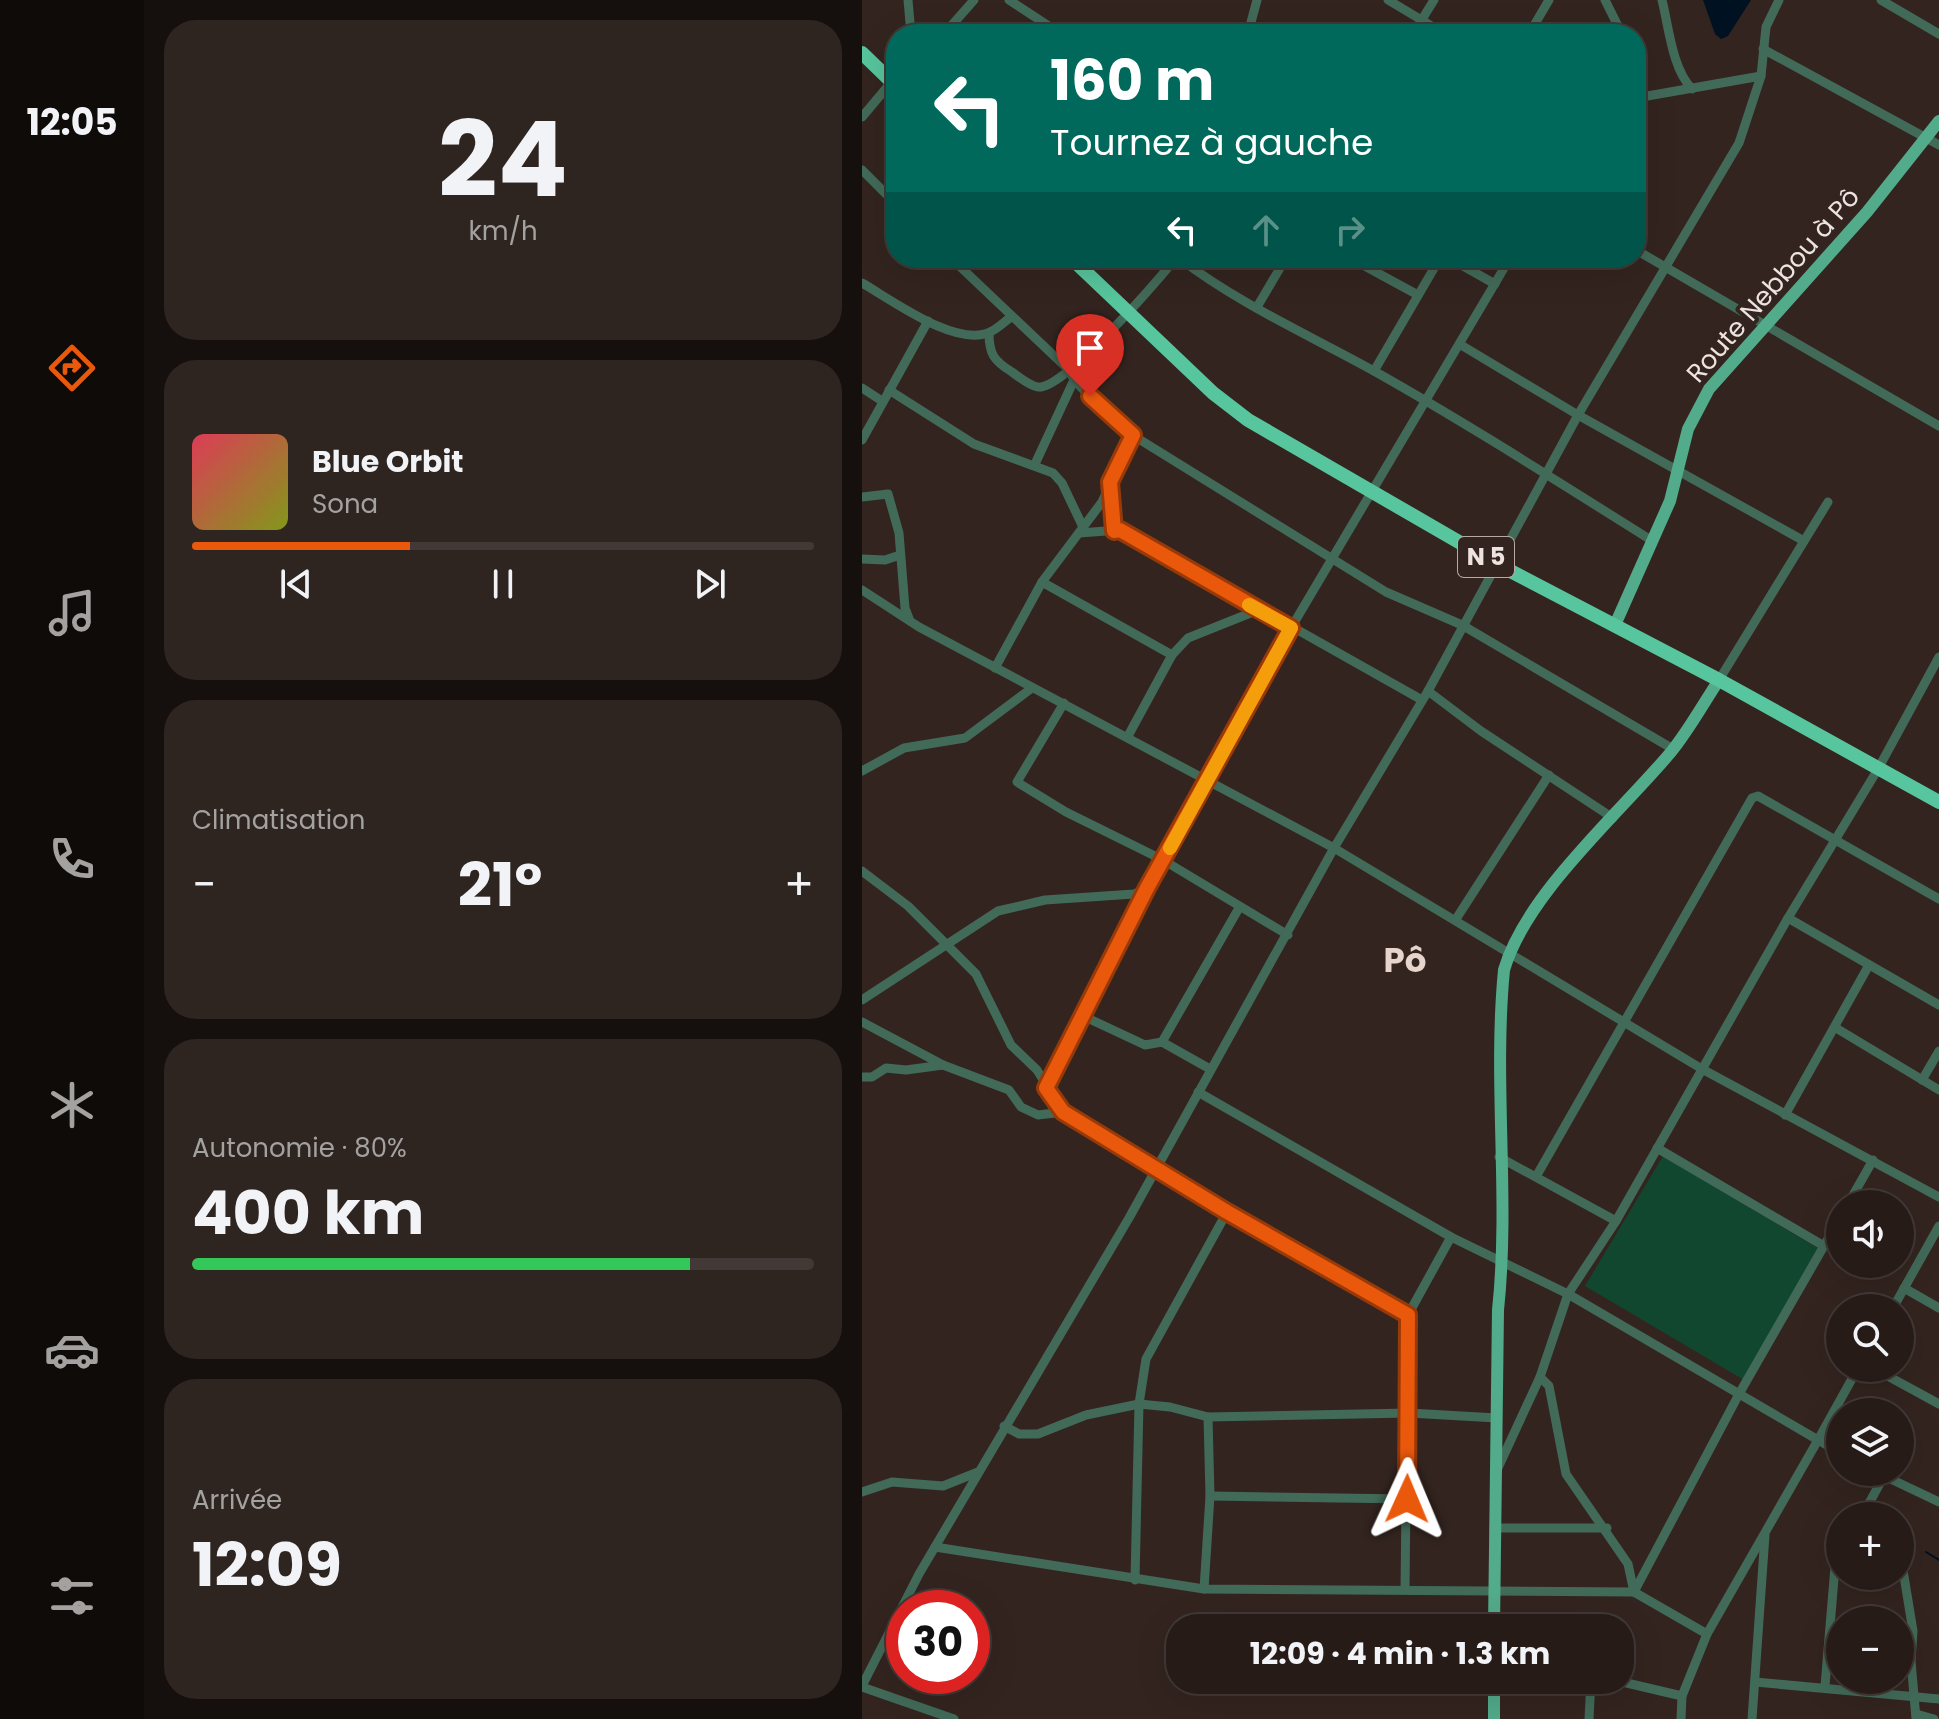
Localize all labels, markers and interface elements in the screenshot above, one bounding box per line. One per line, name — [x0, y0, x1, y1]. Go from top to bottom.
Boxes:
text: 160 m — [1050, 41, 1214, 120]
icon: left — [918, 56, 1022, 160]
text: 24 — [438, 87, 568, 232]
text: 12:05 — [26, 97, 118, 148]
text: Tournez à gauche — [1050, 117, 1373, 168]
street label: Route Nebbou à Pô — [1678, 180, 1868, 390]
icon: left — [1160, 208, 1204, 252]
icon: ahead — [1244, 208, 1288, 252]
icon: right — [1328, 208, 1372, 252]
text: km/h — [468, 213, 538, 249]
pin — [1056, 314, 1124, 396]
icon: arrive — [1068, 326, 1112, 370]
icon: directions — [44, 340, 100, 396]
text: Blue Orbit — [312, 440, 464, 483]
text: Sona — [312, 486, 378, 522]
road number: N 5 — [1458, 537, 1514, 577]
icon: previous — [274, 562, 318, 606]
icon: pause — [481, 562, 525, 606]
icon: next — [688, 562, 732, 606]
icon: music — [44, 585, 100, 641]
text: Climatisation — [192, 802, 365, 838]
icon: phone — [44, 831, 100, 887]
text: 21° — [458, 843, 542, 927]
text: − — [192, 854, 216, 915]
text: + — [784, 854, 814, 915]
district label: Pô — [1384, 936, 1426, 984]
icon: climate — [44, 1077, 100, 1133]
text: Autonomie · 80% — [192, 1130, 407, 1166]
text: 400 km — [192, 1171, 424, 1255]
map controls — [1826, 1190, 1914, 1694]
button: sound — [1826, 1190, 1914, 1278]
button: search — [1826, 1294, 1914, 1382]
icon: car — [44, 1322, 100, 1378]
button: layers — [1826, 1398, 1914, 1486]
position arrow — [1365, 1457, 1449, 1541]
text: Arrivée — [192, 1482, 282, 1518]
button: + — [1826, 1502, 1914, 1590]
text: 12:09 — [192, 1523, 342, 1607]
icon: filters — [44, 1568, 100, 1624]
speed limit sign: 30 — [886, 1590, 990, 1694]
button: − — [1826, 1606, 1914, 1694]
text: 12:09 · 4 min · 1.3 km — [1250, 1632, 1550, 1675]

